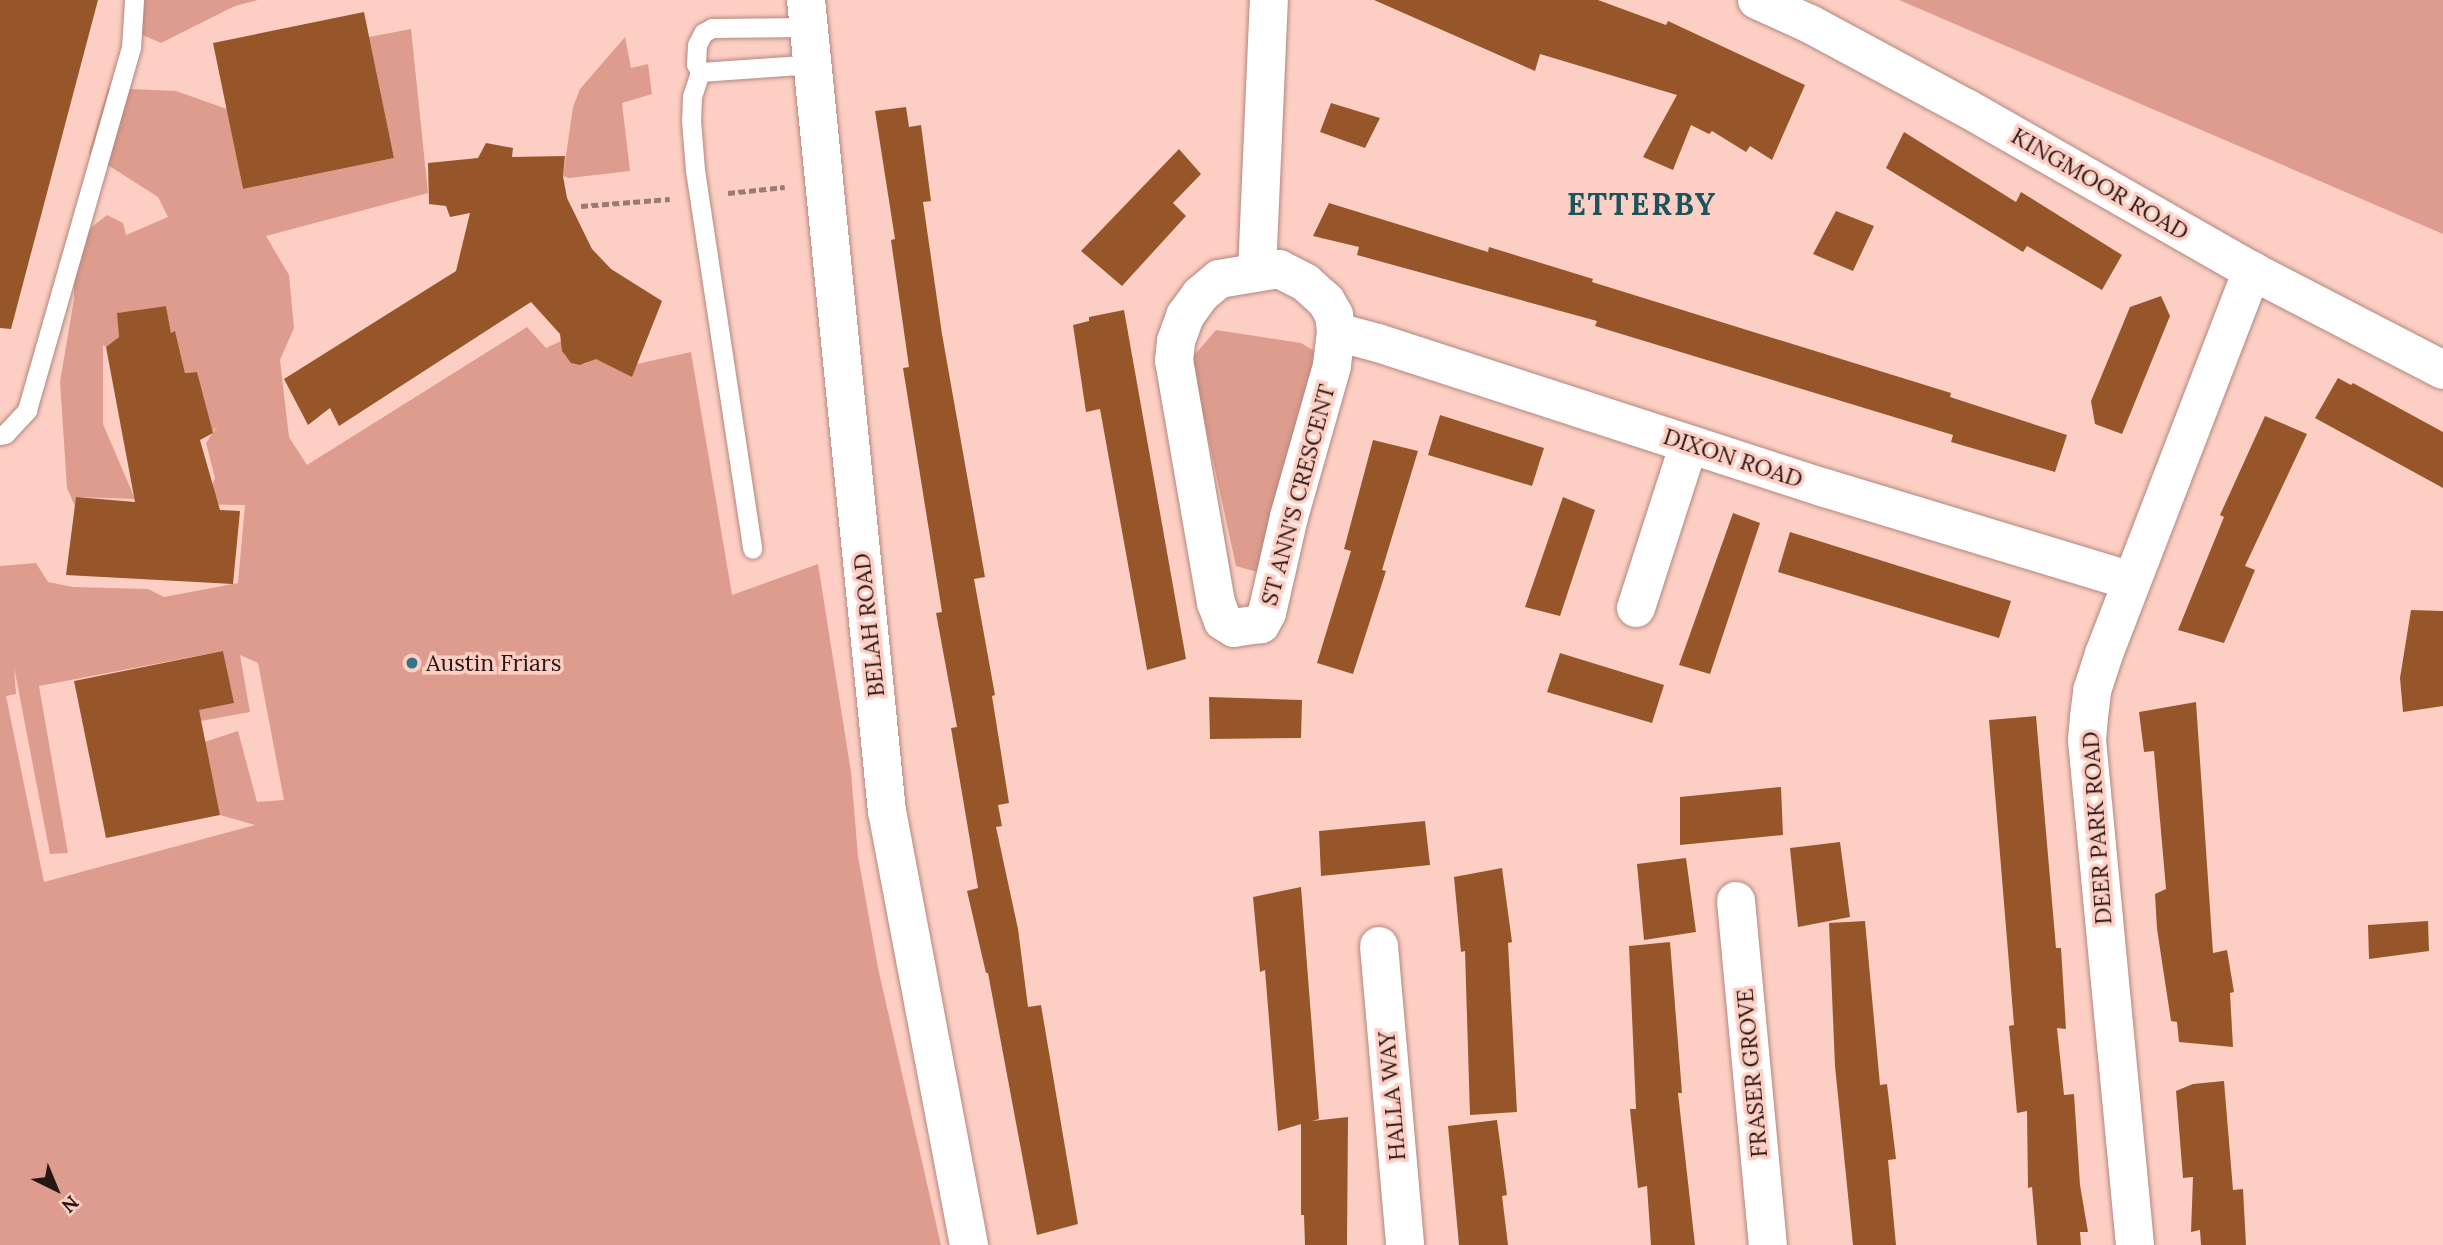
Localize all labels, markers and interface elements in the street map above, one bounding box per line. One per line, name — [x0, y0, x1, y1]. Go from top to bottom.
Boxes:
street label: KINGMOOR ROAD — [2006, 122, 2194, 246]
district label: ETTERBY — [1568, 186, 1716, 222]
street label: ST ANN'S CRESCENT — [1255, 381, 1341, 609]
street label: DIXON ROAD — [1660, 423, 1806, 493]
street label: BELAH ROAD — [848, 552, 890, 698]
place label: Austin Friars — [426, 649, 561, 677]
marker: Austin Friars — [404, 655, 420, 671]
street label: DEER PARK ROAD — [2076, 730, 2118, 926]
street label: FRASER GROVE — [1731, 987, 1773, 1159]
street label: HALLA WAY — [1373, 1030, 1411, 1162]
north arrow — [21, 1154, 91, 1224]
text: N — [57, 1191, 84, 1218]

